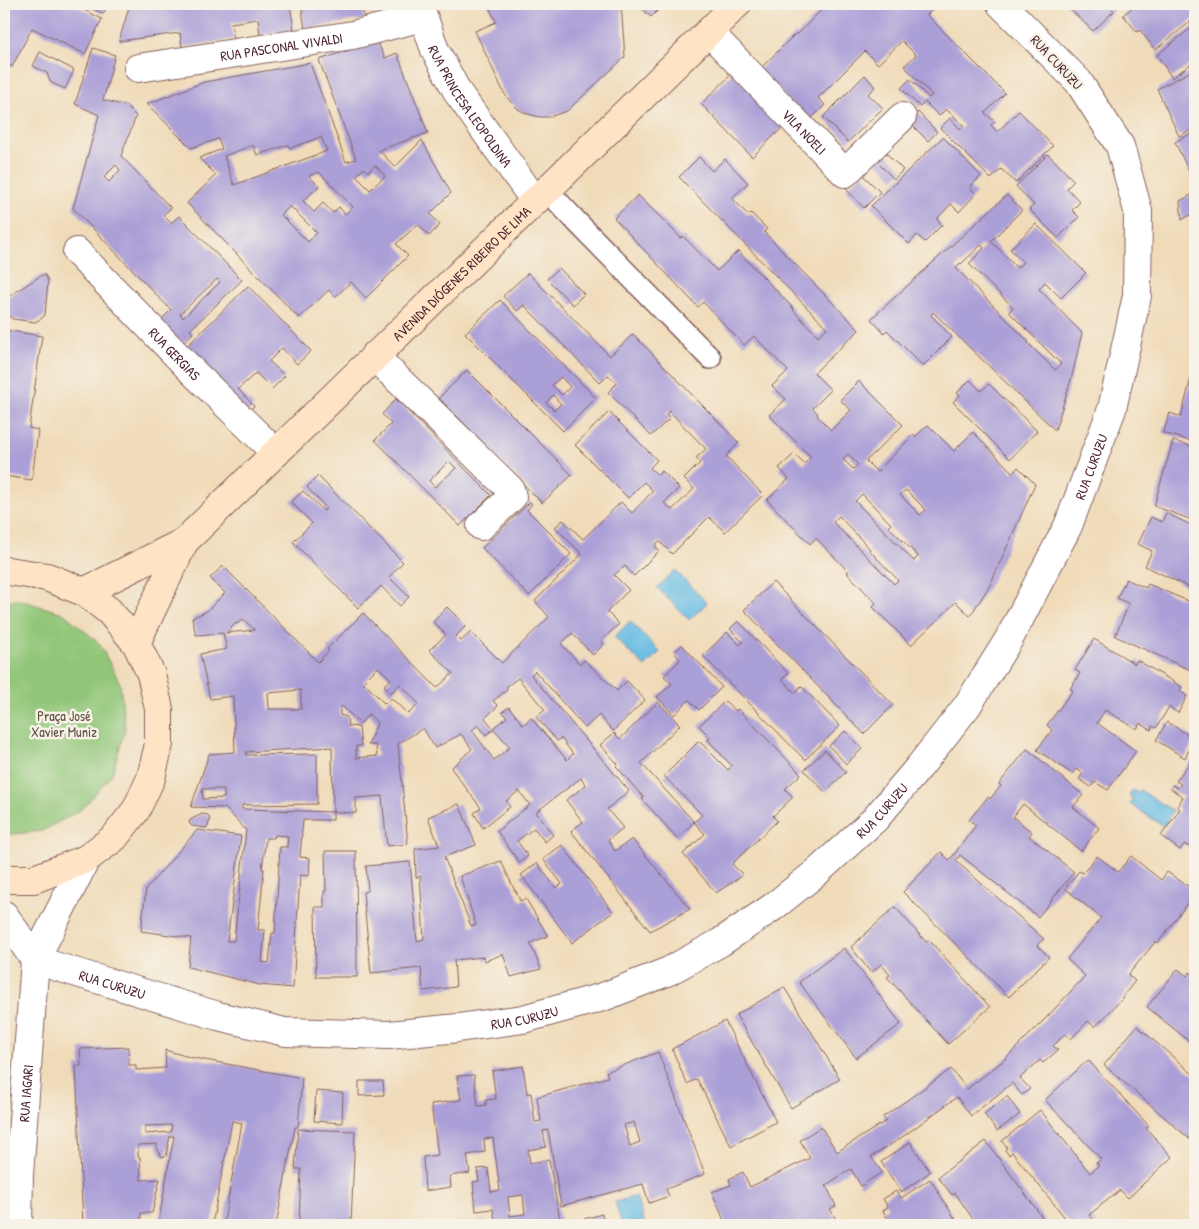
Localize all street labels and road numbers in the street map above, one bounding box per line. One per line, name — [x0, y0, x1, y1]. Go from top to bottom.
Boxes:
street label: RUA PASCONAL VIVALDI — [219, 27, 344, 65]
street label: RUA CURUZU — [1027, 31, 1087, 94]
street label: RUA PRINCESA LEOPOLDINA — [425, 43, 517, 171]
street label: VILA NOELI — [778, 104, 831, 158]
street label: AVENIDA DIÓGENES RIBEIRO DE LIMA — [388, 201, 534, 344]
street label: RUA GERGIAS — [145, 323, 205, 384]
street label: RUA CURUZU — [1069, 431, 1111, 502]
street label: RUA CURUZU — [851, 778, 912, 842]
street label: RUA CURUZU — [77, 965, 148, 1003]
street label: RUA CURUZU — [490, 1000, 560, 1033]
street label: RUA IAGARI — [13, 1064, 37, 1123]

